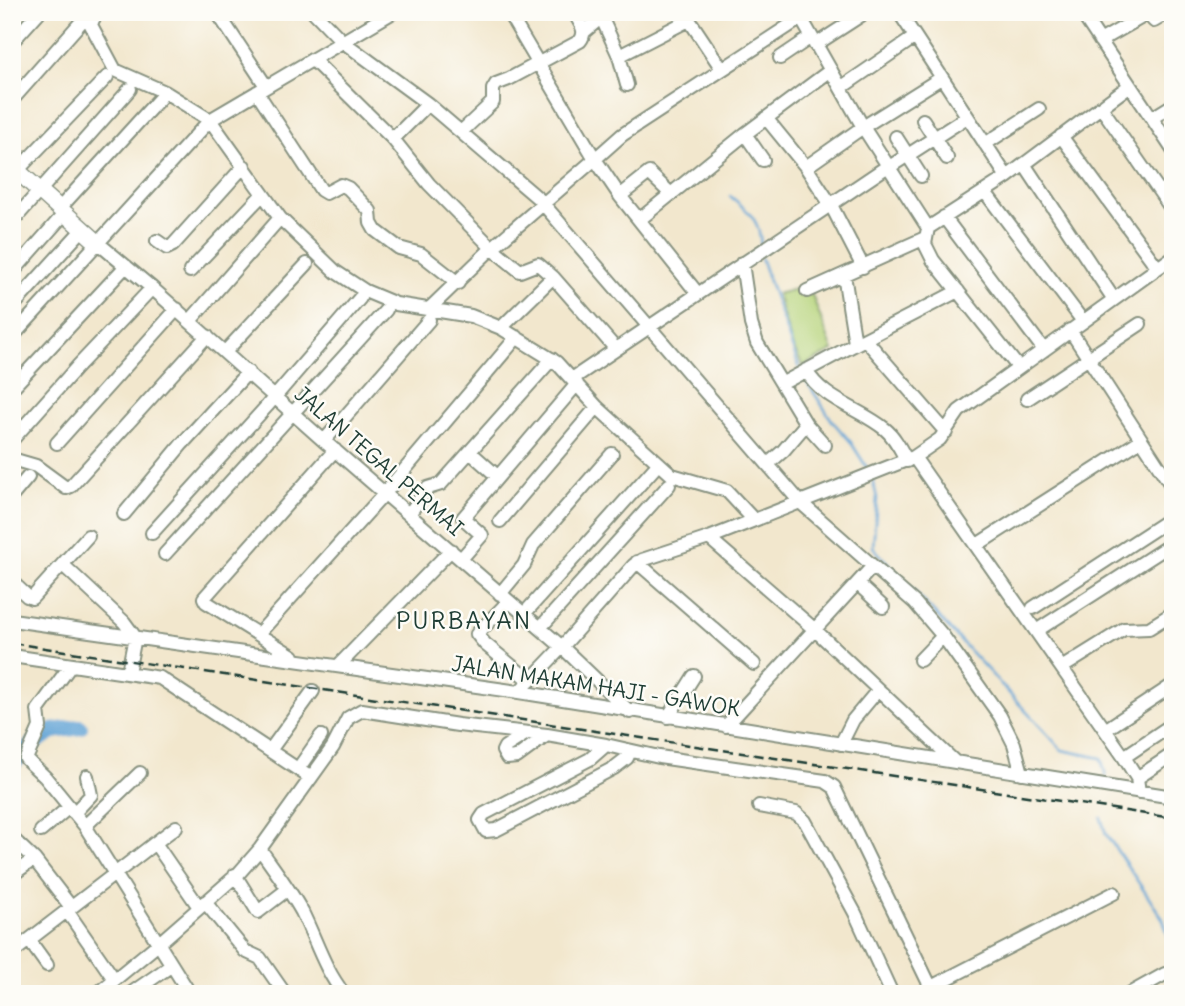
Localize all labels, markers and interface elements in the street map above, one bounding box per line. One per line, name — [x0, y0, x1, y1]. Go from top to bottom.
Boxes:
street label: JALAN TEGAL PERMAI — [289, 380, 469, 542]
district label: PURBAYAN — [396, 605, 532, 635]
street label: JALAN MAKAM HAJI - GAWOK — [450, 650, 742, 722]

